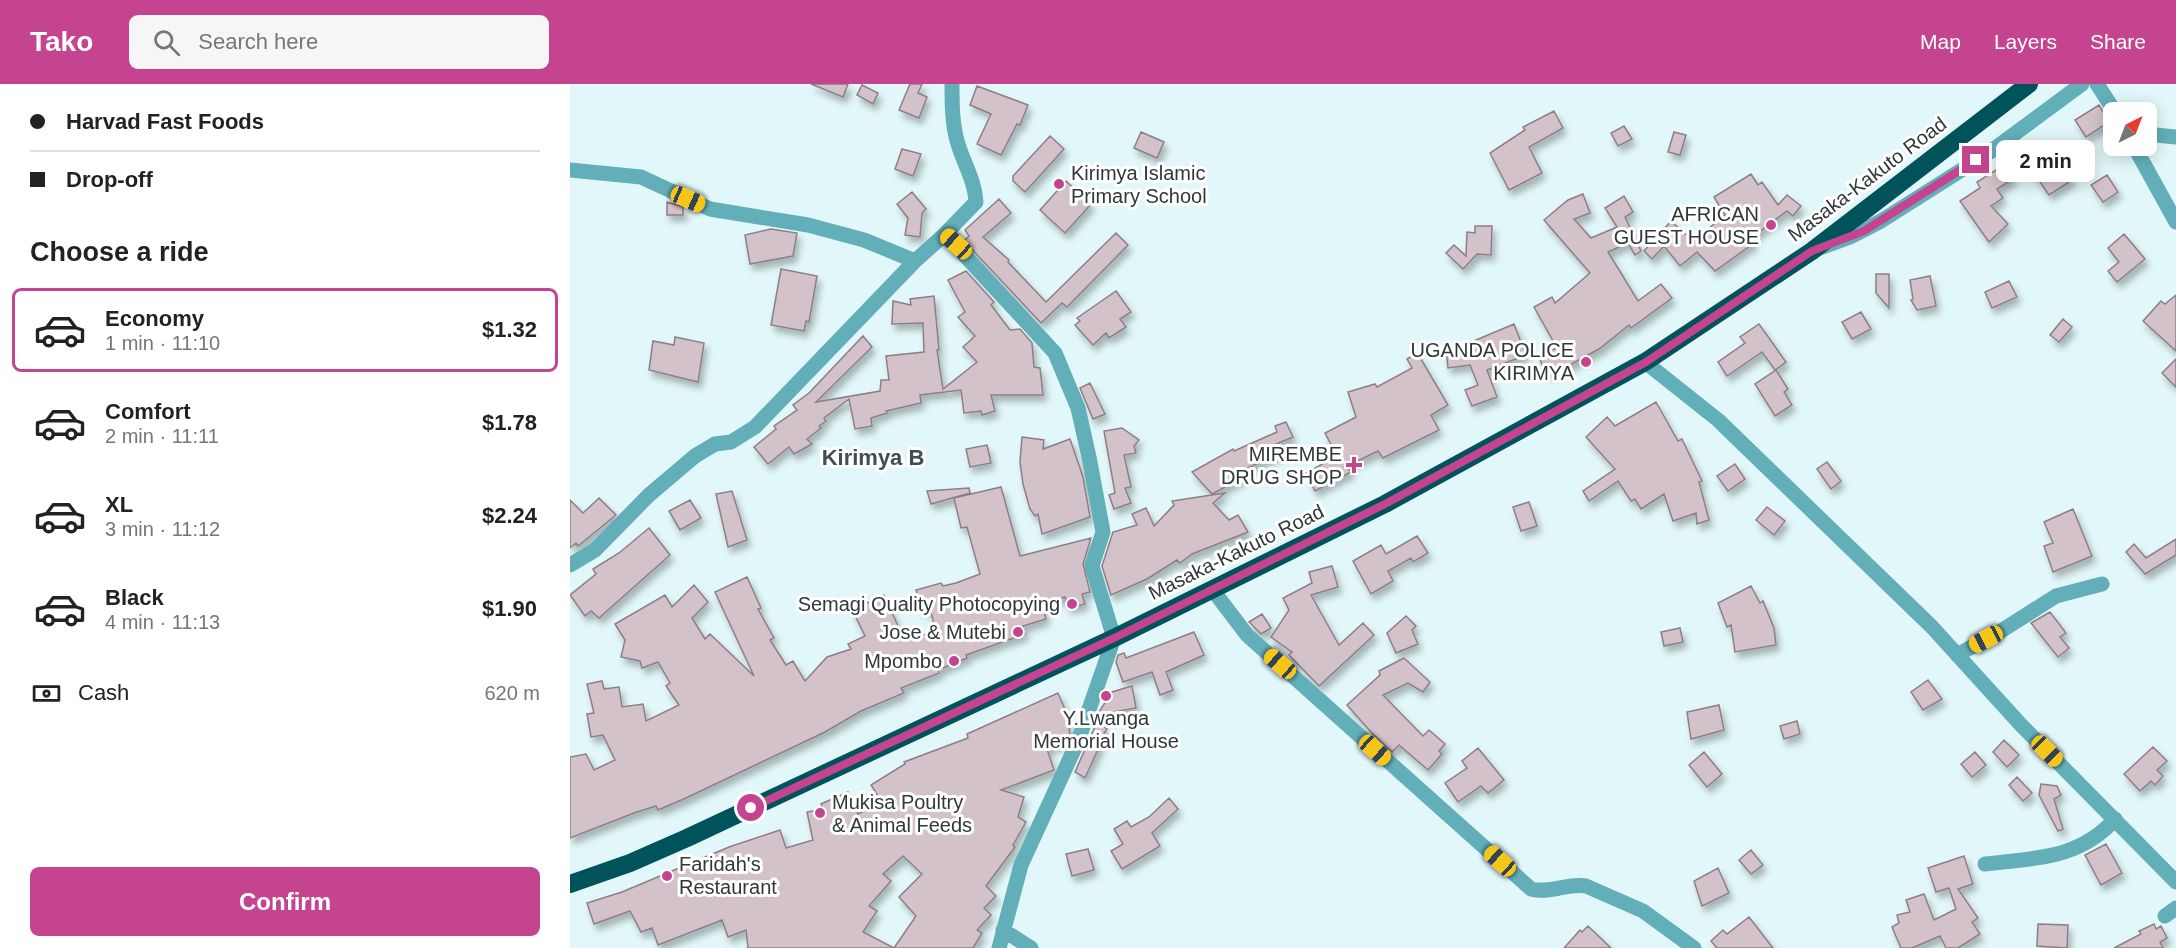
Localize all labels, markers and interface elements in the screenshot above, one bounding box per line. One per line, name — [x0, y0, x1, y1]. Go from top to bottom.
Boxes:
search box — [129, 15, 549, 69]
text: Tako — [30, 26, 93, 57]
icon: search — [150, 26, 183, 59]
text: Search here — [198, 29, 318, 54]
text: Map — [1920, 30, 1961, 53]
text: Layers — [1994, 30, 2057, 53]
text: Share — [2090, 30, 2146, 53]
north arrow — [2103, 102, 2157, 156]
map controls — [2103, 102, 2157, 156]
text: Harvad Fast Foods — [66, 109, 264, 134]
street label: Masaka-Kakuto Road — [1784, 112, 1950, 246]
callout: 2 min — [1997, 139, 2096, 181]
route end — [1962, 146, 1989, 173]
text: 2 min — [2019, 150, 2072, 172]
place label: Kirimya Islamic Primary School — [1071, 162, 1207, 207]
text: Drop-off — [66, 167, 153, 192]
marker: Kirimya Islamic Primary School — [1052, 177, 1066, 191]
car — [668, 183, 708, 215]
place label: AFRICAN GUEST HOUSE — [1614, 203, 1759, 248]
marker: AFRICAN GUEST HOUSE — [1764, 218, 1778, 232]
car — [937, 225, 975, 263]
text: Choose a ride — [30, 237, 209, 267]
icon: car — [33, 303, 87, 357]
text: Economy — [105, 306, 204, 331]
text: $1.32 — [482, 317, 537, 342]
text: 1 min · 11:10 — [105, 332, 220, 354]
place label: UGANDA POLICE KIRIMYA — [1411, 339, 1575, 384]
marker: UGANDA POLICE KIRIMYA — [1579, 355, 1593, 369]
icon: car — [33, 396, 87, 450]
text: Comfort — [105, 399, 191, 424]
text: $1.78 — [482, 410, 537, 435]
text: 2 min · 11:11 — [105, 425, 219, 447]
place label: MIREMBE DRUG SHOP — [1221, 443, 1342, 488]
district label: Kirimya B — [822, 445, 924, 470]
marker: MIREMBE DRUG SHOP — [1347, 458, 1361, 472]
icon: car — [33, 489, 87, 543]
text: XL — [105, 492, 133, 517]
street label: Masaka-Kakuto Road — [1145, 500, 1327, 604]
text: $2.24 — [482, 503, 537, 528]
text: 3 min · 11:12 — [105, 518, 220, 540]
icon: car — [33, 582, 87, 636]
text: Black — [105, 585, 164, 610]
place label: Semagi Quality Photocopying — [798, 593, 1060, 615]
text: $1.90 — [482, 596, 537, 621]
marker: Semagi Quality Photocopying — [1065, 597, 1079, 611]
text: 4 min · 11:13 — [105, 611, 220, 633]
place label: Jose & Mutebi — [879, 621, 1006, 643]
car — [1966, 623, 2006, 655]
marker: Jose & Mutebi — [1011, 625, 1025, 639]
car — [1261, 645, 1299, 683]
place label: Mpombo — [864, 650, 942, 672]
marker: Mpombo — [947, 654, 961, 668]
icon: cash — [30, 677, 63, 710]
text: Cash — [78, 680, 129, 705]
text: 620 m — [484, 682, 540, 704]
marker: Y.Lwanga Memorial House — [1099, 689, 1113, 703]
place label: Y.Lwanga Memorial House — [1033, 707, 1179, 752]
car — [1356, 731, 1394, 769]
car — [2028, 732, 2066, 770]
place label: Mukisa Poultry & Animal Feeds — [832, 791, 972, 836]
route start — [737, 794, 764, 821]
marker: Mukisa Poultry & Animal Feeds — [813, 806, 827, 820]
car — [1481, 842, 1519, 880]
place label: Faridah's Restaurant — [679, 853, 777, 898]
button: Confirm — [30, 867, 540, 936]
marker: Faridah's Restaurant — [660, 869, 674, 883]

